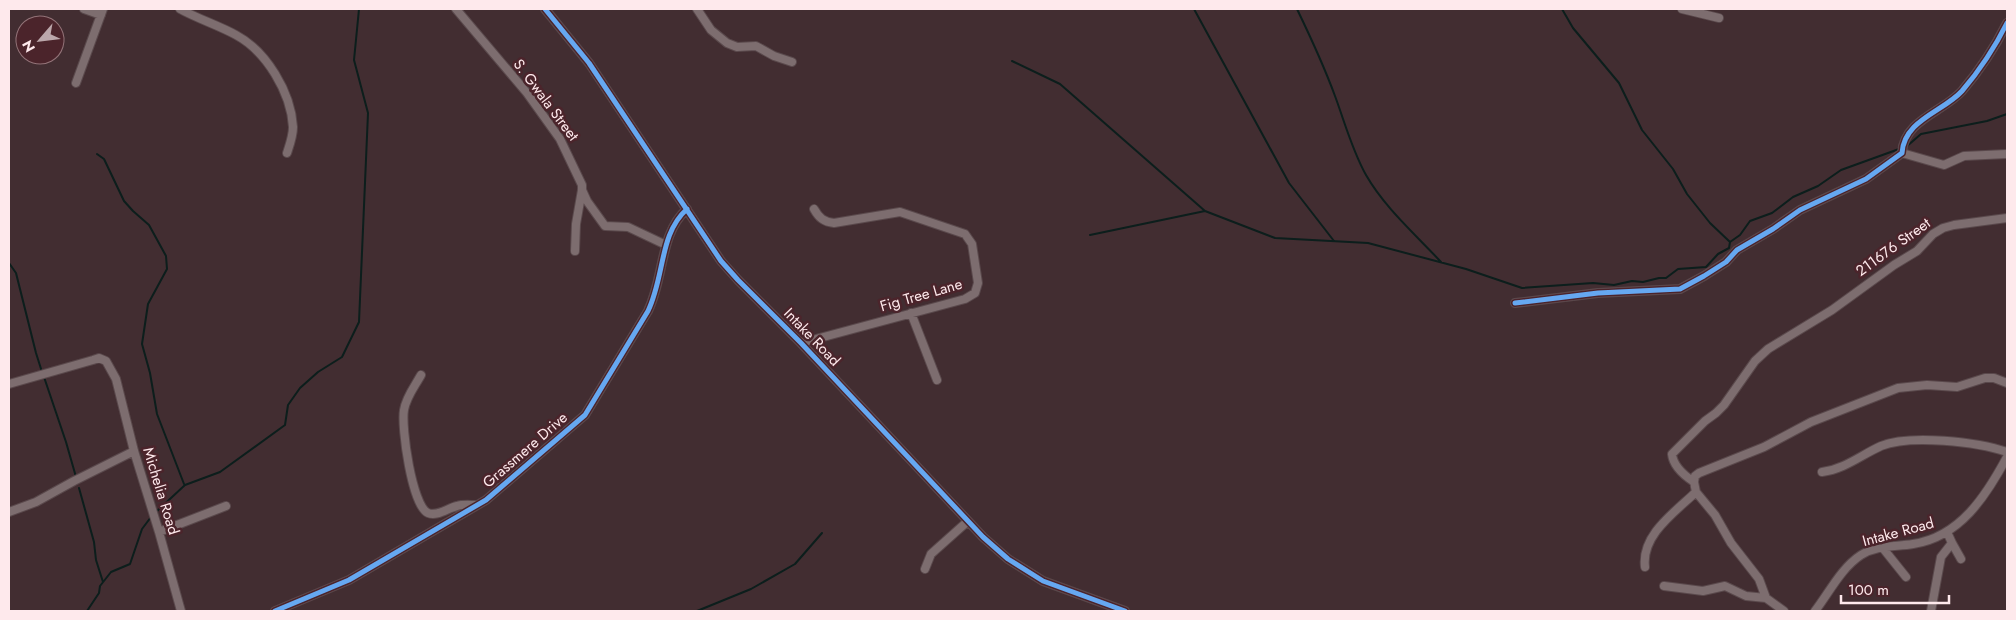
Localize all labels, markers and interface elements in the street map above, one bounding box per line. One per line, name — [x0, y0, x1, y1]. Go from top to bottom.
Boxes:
north arrow — [15, 15, 65, 65]
text: N — [17, 36, 40, 56]
street label: S. Gwala Street — [508, 54, 584, 146]
street label: 211676 Street — [1851, 212, 1935, 282]
street label: Fig Tree Lane — [877, 273, 965, 317]
street label: Intake Road — [779, 303, 845, 371]
street label: Grassmere Drive — [478, 407, 572, 493]
street label: Michelia Road — [137, 445, 185, 537]
street label: Intake Road — [1860, 512, 1936, 552]
scale bar — [1841, 572, 1948, 604]
text: 100 m — [1848, 579, 1889, 601]

